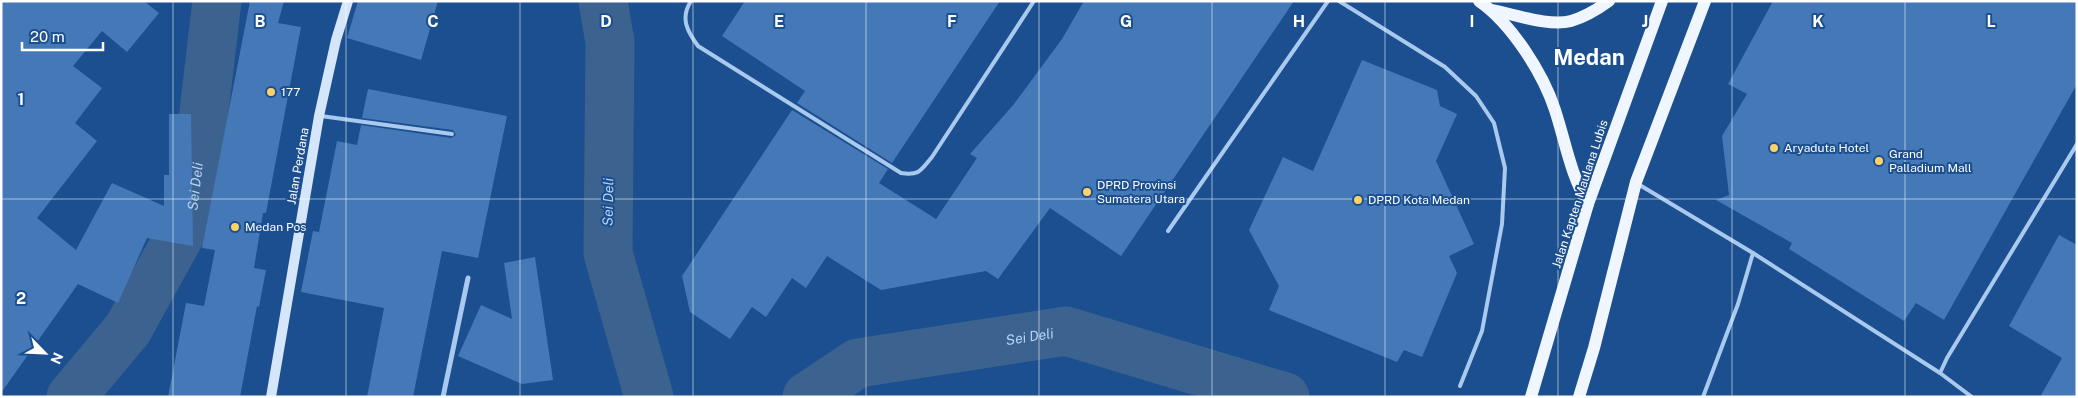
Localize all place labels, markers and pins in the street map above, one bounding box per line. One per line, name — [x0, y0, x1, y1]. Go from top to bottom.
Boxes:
place label: 177 — [281, 85, 300, 99]
marker: 177 — [265, 86, 277, 98]
place label: Aryaduta Hotel — [1784, 141, 1870, 155]
marker: Aryaduta Hotel — [1768, 142, 1780, 154]
place label: Grand Palladium Mall — [1889, 147, 1972, 175]
marker: Grand Palladium Mall — [1873, 155, 1885, 167]
place label: DPRD Provinsi Sumatera Utara — [1097, 178, 1185, 206]
marker: DPRD Provinsi Sumatera Utara — [1081, 186, 1093, 198]
place label: DPRD Kota Medan — [1368, 193, 1470, 207]
marker: DPRD Kota Medan — [1352, 194, 1364, 206]
place label: Medan Pos — [245, 220, 306, 234]
marker: Medan Pos — [229, 221, 241, 233]

